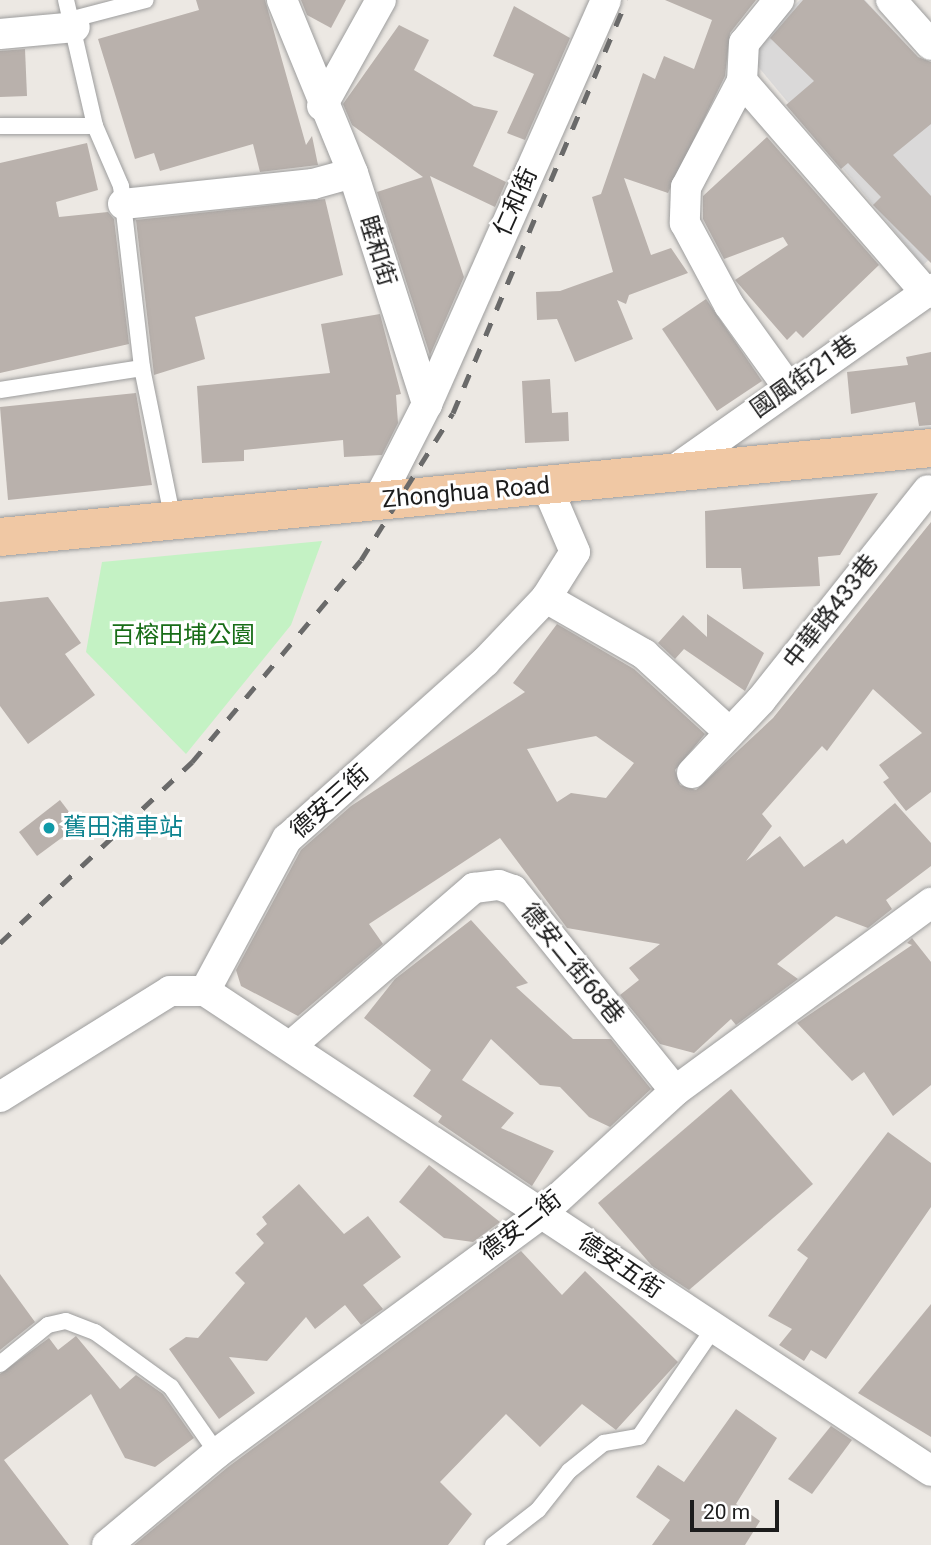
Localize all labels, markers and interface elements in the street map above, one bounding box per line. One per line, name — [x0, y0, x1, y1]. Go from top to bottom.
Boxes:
street label: 仁和街 — [488, 163, 544, 241]
street label: 睦和街 — [353, 212, 401, 290]
street label: 國風街21巷 — [745, 330, 863, 424]
street label: Zhonghua Road — [381, 471, 551, 515]
street label: 中華路433巷 — [778, 549, 884, 675]
park label: 百榕田埔公園 — [111, 622, 255, 650]
street label: 德安三街 — [285, 759, 375, 845]
place label: 舊田浦車站 — [63, 814, 183, 842]
marker: 舊田浦車站 — [41, 820, 57, 836]
street label: 德安二街68巷 — [515, 898, 629, 1030]
street label: 德安二街 — [474, 1185, 568, 1267]
street label: 德安五街 — [572, 1227, 668, 1305]
scale bar — [693, 1486, 782, 1530]
text: 20 m — [703, 1500, 750, 1524]

